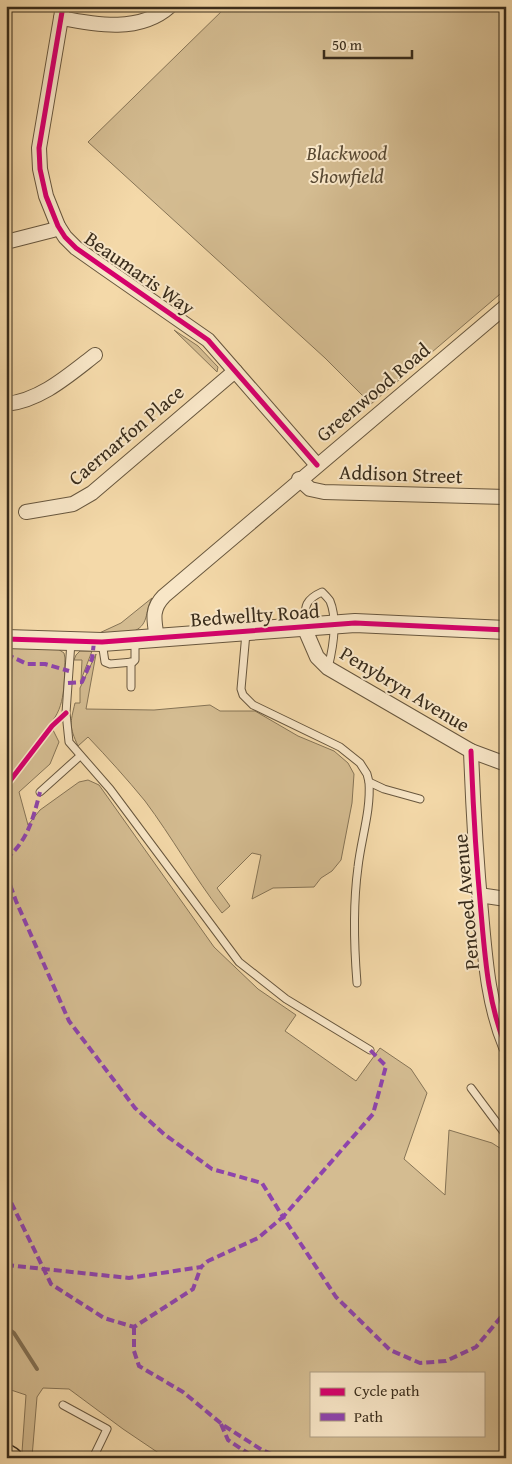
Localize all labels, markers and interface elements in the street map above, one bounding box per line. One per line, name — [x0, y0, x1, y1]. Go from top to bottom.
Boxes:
scale bar — [324, 28, 412, 60]
text: 50 m — [332, 34, 363, 55]
park label: Blackwood Showfield — [306, 138, 388, 190]
street label: Beaumaris Way — [79, 224, 201, 321]
street label: Greenwood Road — [309, 335, 436, 448]
street label: Caernarfon Place — [62, 377, 190, 492]
street label: Addison Street — [339, 457, 463, 490]
street label: Bedwellty Road — [190, 596, 321, 633]
street label: Penybryn Avenue — [335, 638, 476, 739]
street label: Pencoed Avenue — [445, 833, 486, 971]
legend — [310, 1372, 484, 1436]
text: Cycle path — [354, 1380, 420, 1401]
text: Path — [354, 1406, 383, 1427]

